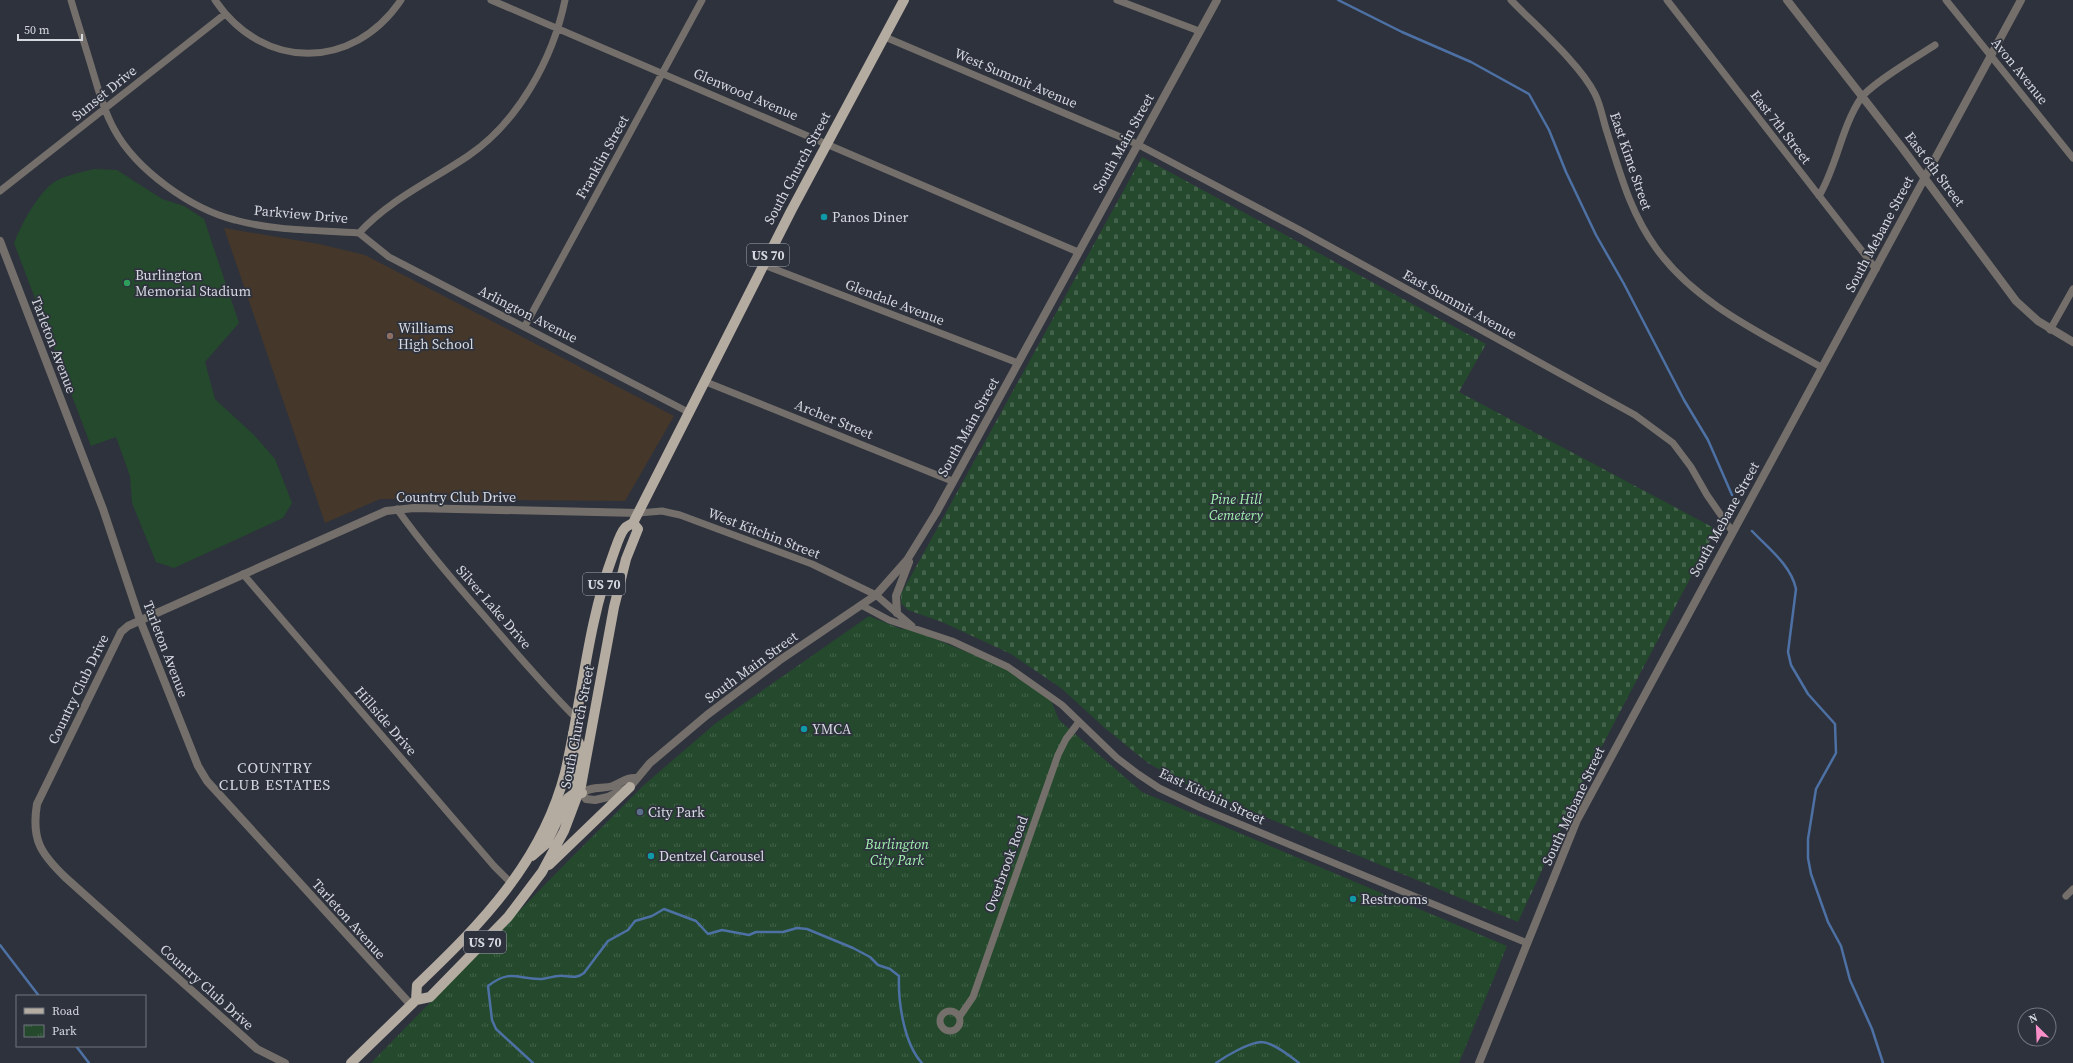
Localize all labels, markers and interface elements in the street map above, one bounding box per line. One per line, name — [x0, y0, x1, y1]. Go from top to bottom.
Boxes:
scale bar — [18, 16, 82, 42]
text: 50 m — [24, 22, 50, 38]
street label: Avon Avenue — [1987, 33, 2053, 109]
street label: West Summit Avenue — [951, 43, 1081, 113]
street label: Sunset Drive — [67, 61, 141, 125]
street label: Glenwood Avenue — [691, 63, 801, 125]
street label: East 7th Street — [1746, 86, 1817, 169]
street label: South Main Street — [1087, 89, 1159, 196]
street label: South Church Street — [759, 108, 835, 228]
street label: East Kime Street — [1605, 109, 1657, 213]
street label: Franklin Street — [571, 111, 634, 203]
street label: East 6th Street — [1900, 127, 1970, 211]
street label: South Mebane Street — [1840, 172, 1918, 295]
street label: Parkview Drive — [253, 200, 349, 228]
place label: Panos Diner — [832, 207, 909, 227]
marker: Panos Diner — [819, 212, 829, 222]
road number: US 70 — [747, 244, 789, 266]
street label: East Summit Avenue — [1399, 264, 1521, 344]
place label: Burlington Memorial Stadium — [135, 265, 251, 301]
street label: Glendale Avenue — [842, 274, 948, 330]
marker: Burlington Memorial Stadium — [122, 278, 132, 288]
street label: Arlington Avenue — [475, 280, 581, 348]
street label: Tarleton Avenue — [26, 294, 82, 396]
place label: Williams High School — [398, 318, 474, 354]
marker: Williams High School — [385, 331, 395, 341]
street label: South Main Street — [932, 373, 1004, 480]
street label: Archer Street — [792, 394, 876, 444]
street label: South Mebane Street — [1684, 457, 1764, 580]
street label: Country Club Drive — [396, 487, 516, 507]
park label: Pine Hill Cemetery — [1209, 489, 1263, 525]
street label: West Kitchin Street — [705, 502, 823, 564]
street label: Silver Lake Drive — [452, 561, 536, 653]
road number: US 70 — [583, 573, 625, 595]
street label: Tarleton Avenue — [138, 598, 194, 700]
street label: South Main Street — [700, 626, 802, 708]
street label: Country Club Drive — [43, 631, 113, 747]
street label: South Church Street — [555, 663, 599, 790]
street label: Hillside Drive — [350, 682, 422, 760]
place label: YMCA — [812, 719, 852, 739]
marker: YMCA — [799, 724, 809, 734]
street label: South Mebane Street — [1537, 743, 1609, 869]
district label: COUNTRY CLUB ESTATES — [219, 757, 331, 795]
street label: East Kitchin Street — [1156, 763, 1269, 829]
place label: City Park — [648, 802, 705, 822]
marker: City Park — [635, 807, 645, 817]
street label: Overbrook Road — [979, 813, 1033, 915]
park label: Burlington City Park — [864, 834, 929, 870]
place label: Dentzel Carousel — [659, 846, 765, 866]
marker: Dentzel Carousel — [646, 851, 656, 861]
street label: Tarleton Avenue — [307, 874, 391, 964]
place label: Restrooms — [1361, 889, 1428, 909]
marker: Restrooms — [1348, 894, 1358, 904]
road number: US 70 — [464, 931, 506, 953]
street label: Country Club Drive — [156, 939, 258, 1035]
legend — [16, 995, 146, 1047]
text: Road — [52, 1003, 79, 1019]
north arrow — [2017, 1007, 2057, 1047]
text: N — [2026, 1010, 2040, 1027]
text: Park — [52, 1023, 77, 1039]

